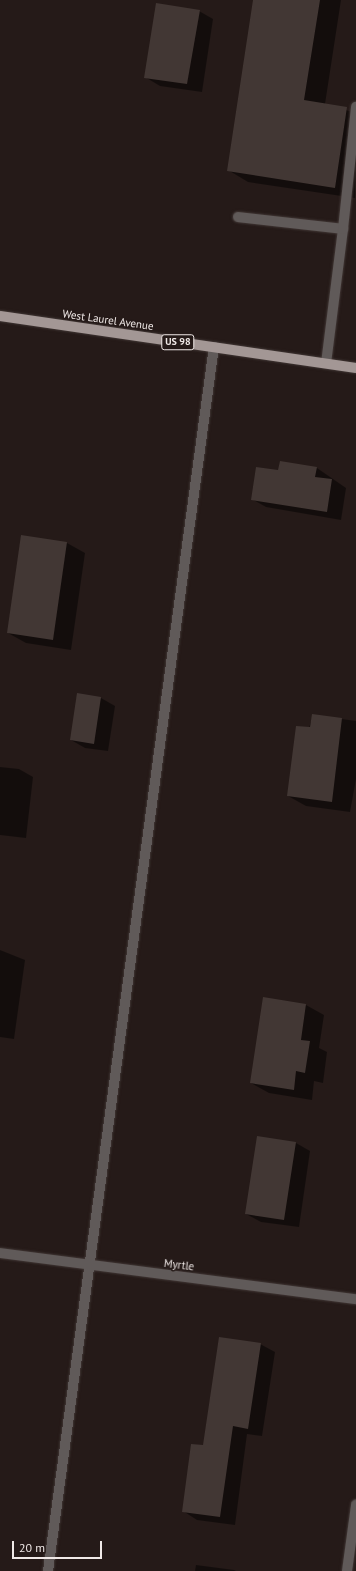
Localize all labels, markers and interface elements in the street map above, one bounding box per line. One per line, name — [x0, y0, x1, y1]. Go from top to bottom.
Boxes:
street label: West Laurel Avenue — [61, 307, 155, 333]
road number: US 98 — [161, 334, 195, 350]
street label: Myrtle — [163, 1257, 195, 1273]
scale bar — [14, 1533, 104, 1559]
text: 20 m — [19, 1540, 45, 1555]

